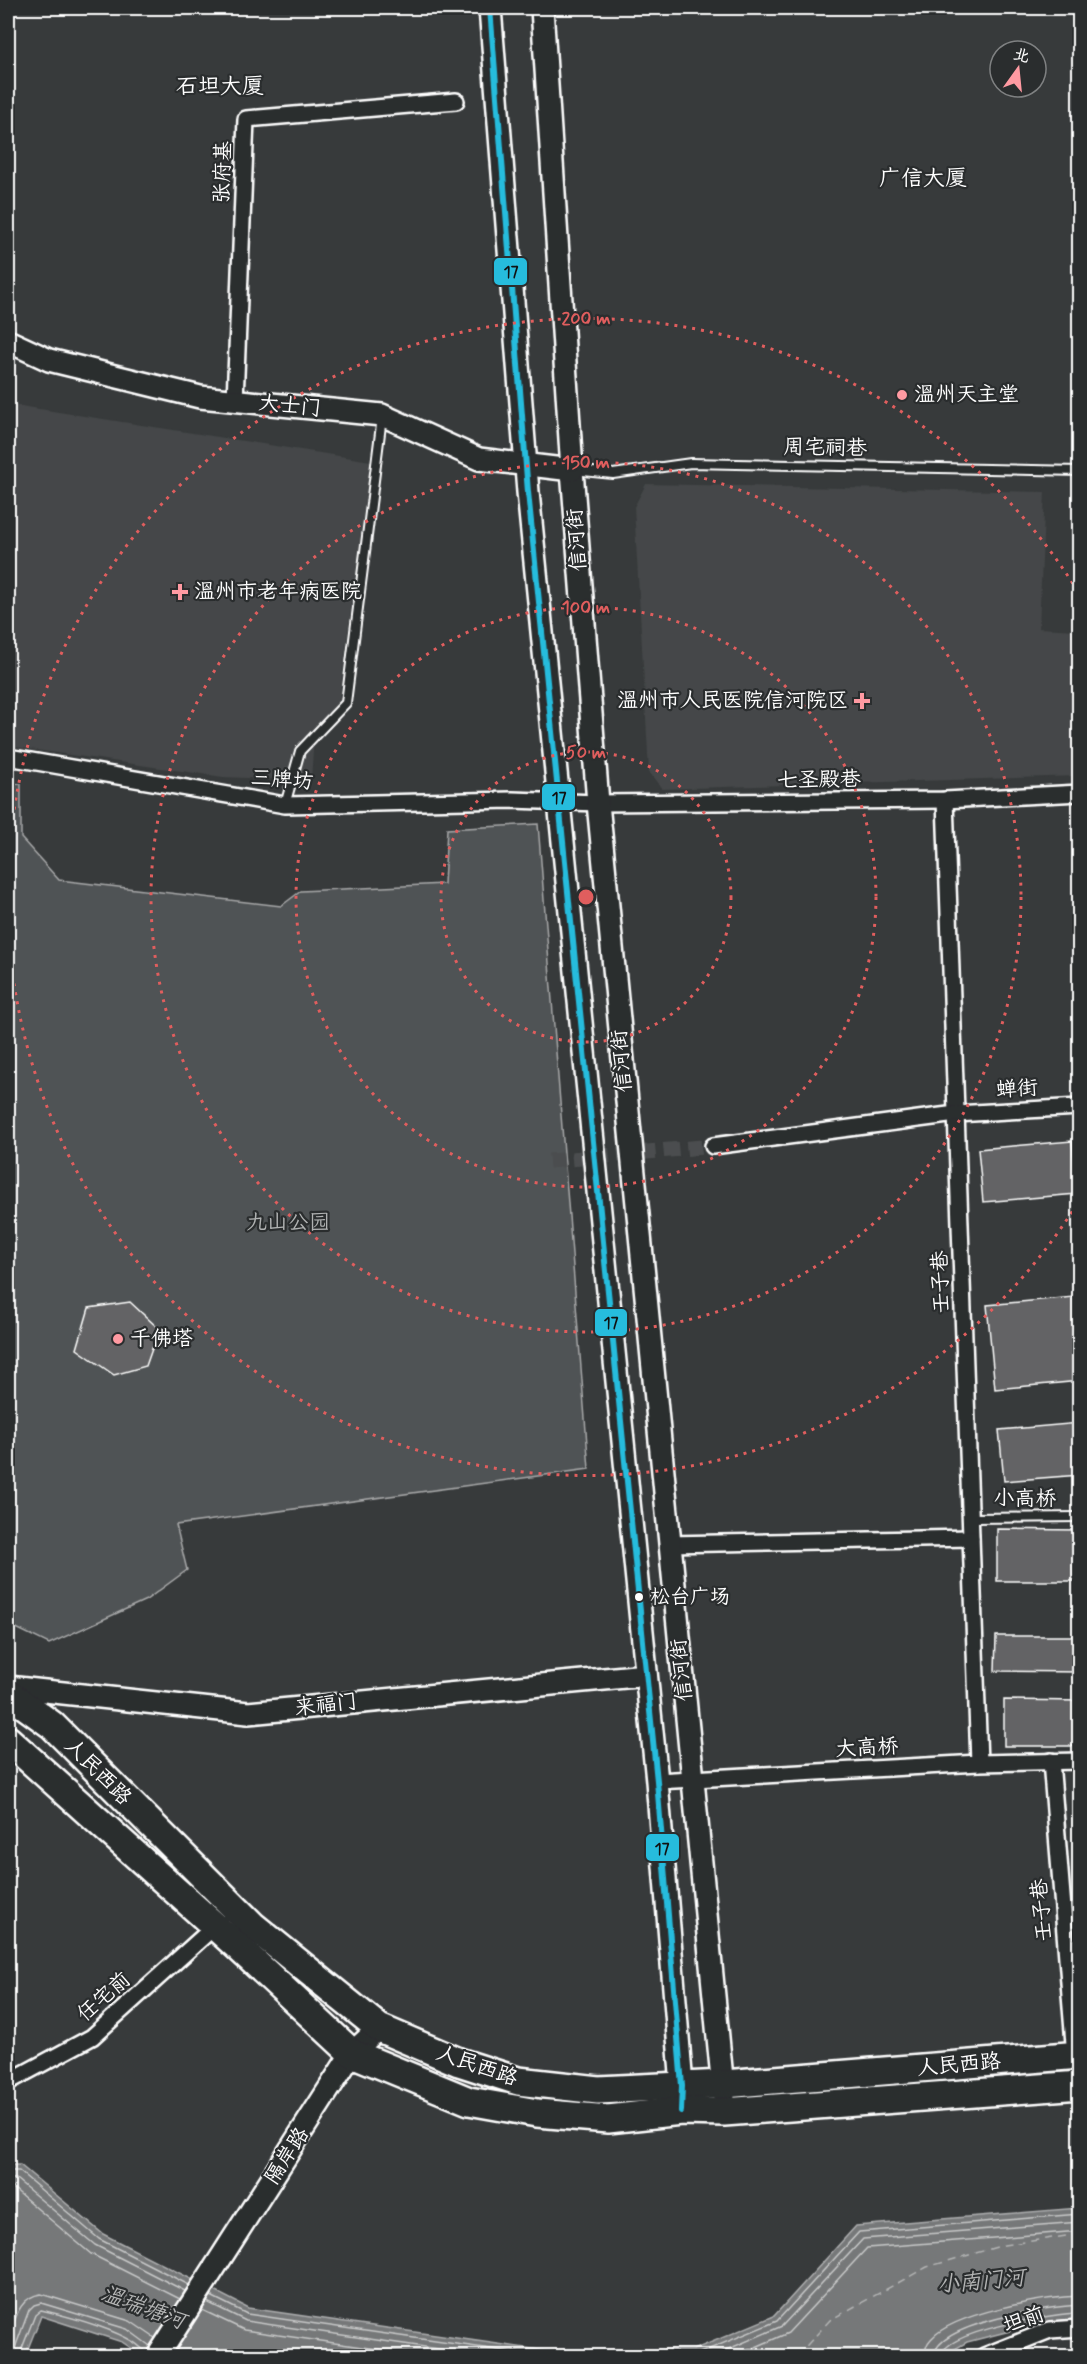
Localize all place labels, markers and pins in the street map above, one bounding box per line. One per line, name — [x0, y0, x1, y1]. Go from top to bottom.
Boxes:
place label: 温州天主堂 — [914, 381, 1019, 409]
marker: 温州天主堂 — [895, 388, 909, 402]
place label: 温州市老年病医院 — [194, 578, 362, 606]
marker: 温州市老年病医院 — [171, 583, 189, 601]
place label: 温州市人民医院信河院区 — [617, 687, 848, 715]
marker: 温州市人民医院信河院区 — [853, 692, 871, 710]
centre of rings — [576, 887, 596, 907]
place label: 千佛塔 — [130, 1325, 193, 1353]
marker: 千佛塔 — [111, 1332, 125, 1346]
place label: 松台广场 — [650, 1584, 730, 1611]
marker: 松台广场 — [633, 1591, 645, 1603]

